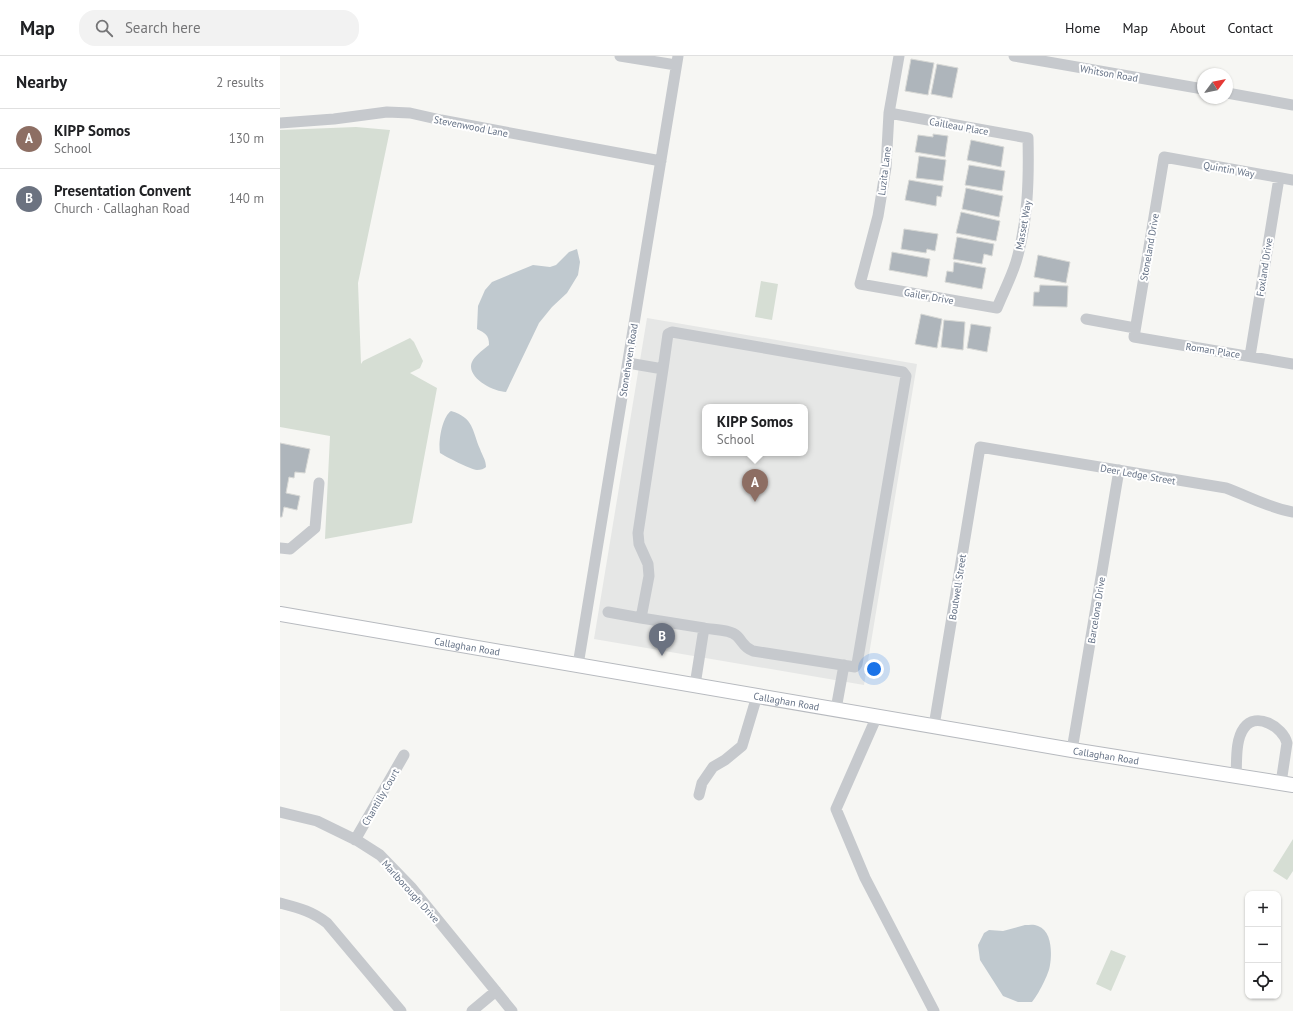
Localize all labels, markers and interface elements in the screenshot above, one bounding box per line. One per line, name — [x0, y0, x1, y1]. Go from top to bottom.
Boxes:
search box — [79, 10, 359, 46]
text: Map — [20, 16, 55, 40]
icon: search — [93, 17, 115, 39]
text: Search here — [125, 18, 201, 37]
text: Home — [1065, 19, 1100, 37]
text: Map — [1122, 19, 1148, 37]
text: About — [1170, 19, 1206, 37]
text: Contact — [1228, 19, 1273, 37]
street label: Whitson Road — [1079, 62, 1139, 85]
north arrow — [1197, 68, 1233, 104]
text: Nearby — [16, 71, 67, 93]
text: 2 results — [216, 74, 264, 91]
street label: Stevenwood Lane — [433, 113, 509, 140]
street label: Cailleau Place — [928, 115, 990, 138]
text: KIPP Somos — [54, 121, 130, 140]
text: A — [25, 130, 33, 147]
text: 130 m — [229, 130, 264, 147]
text: School — [54, 140, 92, 157]
street label: Luzita Lane — [875, 146, 894, 196]
street label: Quintin Way — [1202, 159, 1256, 180]
text: Presentation Convent — [54, 181, 191, 200]
text: B — [25, 190, 33, 207]
text: 140 m — [229, 190, 264, 207]
street label: Masset Way — [1013, 199, 1034, 251]
text: Church · Callaghan Road — [54, 200, 190, 217]
street label: Stoneland Drive — [1137, 212, 1162, 282]
street label: Foxland Drive — [1253, 237, 1276, 297]
street label: Gailer Drive — [903, 286, 955, 307]
street label: Stonehaven Road — [616, 323, 641, 398]
street label: Roman Place — [1185, 340, 1241, 361]
popup — [702, 404, 808, 456]
text: KIPP Somos — [717, 412, 793, 431]
text: School — [717, 431, 754, 448]
street label: Deer Ledge Street — [1099, 461, 1177, 488]
pin: A — [742, 469, 768, 502]
street label: Boutwell Street — [946, 553, 969, 621]
street label: Barcelona Drive — [1085, 576, 1108, 644]
pin: B — [649, 623, 675, 656]
street label: Callaghan Road — [433, 635, 501, 659]
your location — [864, 659, 884, 679]
street label: Callaghan Road — [753, 689, 820, 714]
street label: Callaghan Road — [1072, 744, 1140, 767]
street label: Chantilly Court — [359, 766, 402, 828]
street label: Marlborough Drive — [379, 857, 442, 925]
map controls — [1245, 891, 1281, 999]
button: + — [1245, 891, 1281, 927]
button: − — [1245, 927, 1281, 963]
button: locate — [1245, 963, 1281, 999]

